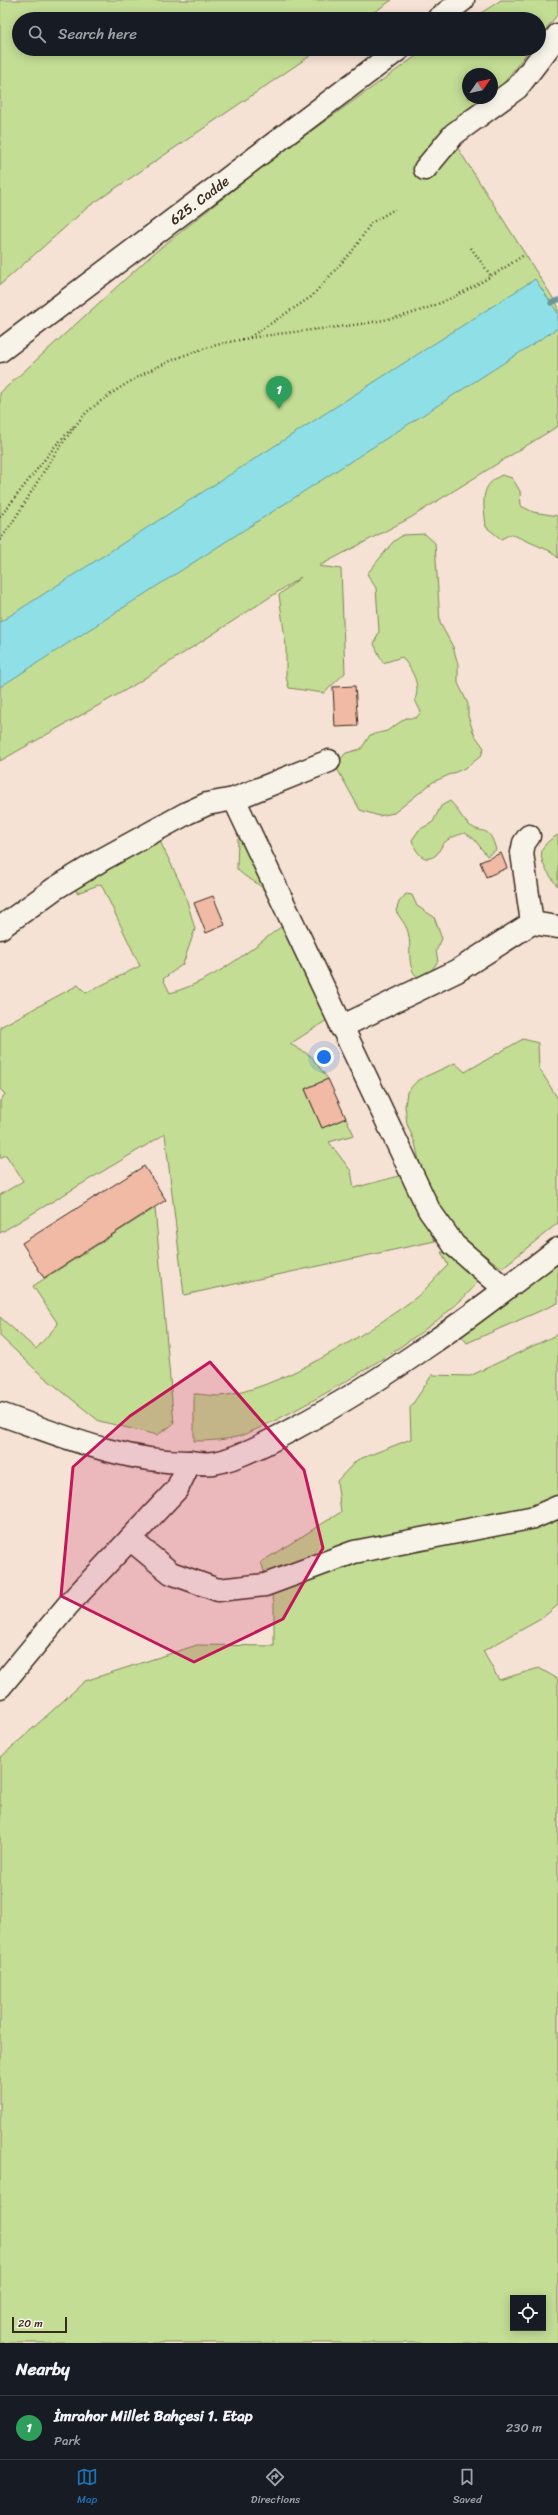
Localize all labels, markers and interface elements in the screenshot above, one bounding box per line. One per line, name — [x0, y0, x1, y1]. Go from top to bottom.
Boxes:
search box — [12, 12, 546, 56]
text: Search here — [58, 21, 137, 47]
icon: search — [26, 23, 48, 45]
north arrow — [462, 68, 498, 104]
street label: 625. Cadde — [164, 169, 235, 231]
pin: 1 — [266, 376, 292, 409]
your location — [314, 1047, 334, 1067]
map controls — [510, 2295, 546, 2331]
button: locate — [510, 2295, 546, 2331]
text: 20 m — [18, 2314, 43, 2333]
scale bar — [12, 2315, 67, 2334]
text: Nearby — [16, 2354, 70, 2384]
text: İmrahor Millet Bahçesi 1. Etap — [54, 2403, 253, 2429]
text: 1 — [26, 2416, 32, 2439]
text: 230 m — [506, 2416, 542, 2439]
text: Park — [54, 2429, 81, 2452]
tab: Map — [76, 2466, 98, 2509]
tab: Directions — [251, 2466, 300, 2509]
tab: Saved — [453, 2466, 482, 2509]

